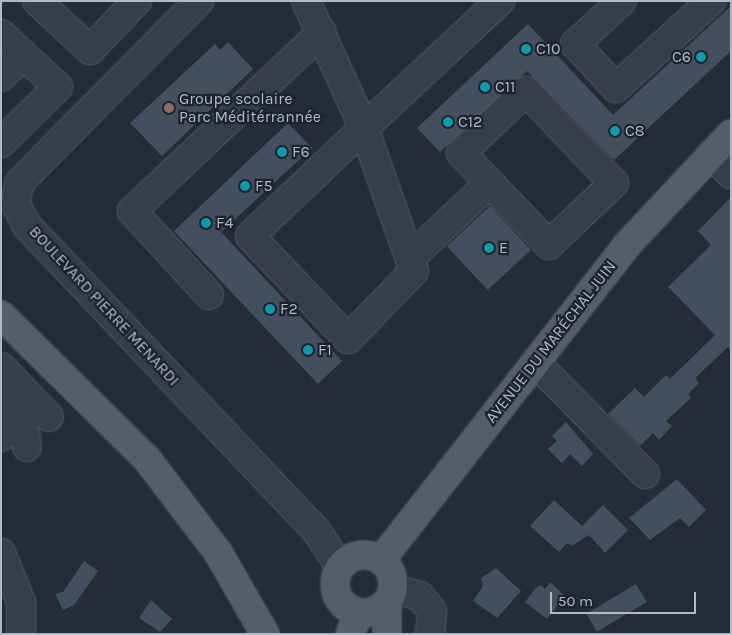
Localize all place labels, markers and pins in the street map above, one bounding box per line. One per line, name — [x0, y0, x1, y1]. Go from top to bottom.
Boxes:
place label: C10 — [536, 39, 561, 59]
marker: C10 — [520, 43, 532, 55]
place label: C6 — [672, 47, 691, 67]
marker: C6 — [695, 51, 707, 63]
place label: C11 — [495, 77, 515, 97]
marker: C11 — [479, 81, 491, 93]
place label: Groupe scolaire Parc Méditérrannée — [179, 89, 321, 127]
marker: Groupe scolaire Parc Méditérrannée — [163, 102, 175, 114]
place label: C12 — [458, 112, 482, 132]
marker: C12 — [442, 116, 454, 128]
place label: C8 — [625, 121, 645, 141]
marker: C8 — [609, 125, 621, 137]
place label: F6 — [292, 142, 310, 162]
marker: F6 — [276, 146, 288, 158]
place label: F5 — [255, 176, 272, 196]
marker: F5 — [239, 180, 251, 192]
place label: F4 — [216, 213, 233, 233]
marker: F4 — [200, 217, 212, 229]
place label: E — [499, 238, 508, 258]
marker: E — [483, 242, 495, 254]
place label: F2 — [280, 299, 298, 319]
marker: F2 — [264, 303, 276, 315]
place label: F1 — [318, 340, 332, 360]
marker: F1 — [302, 344, 314, 356]

